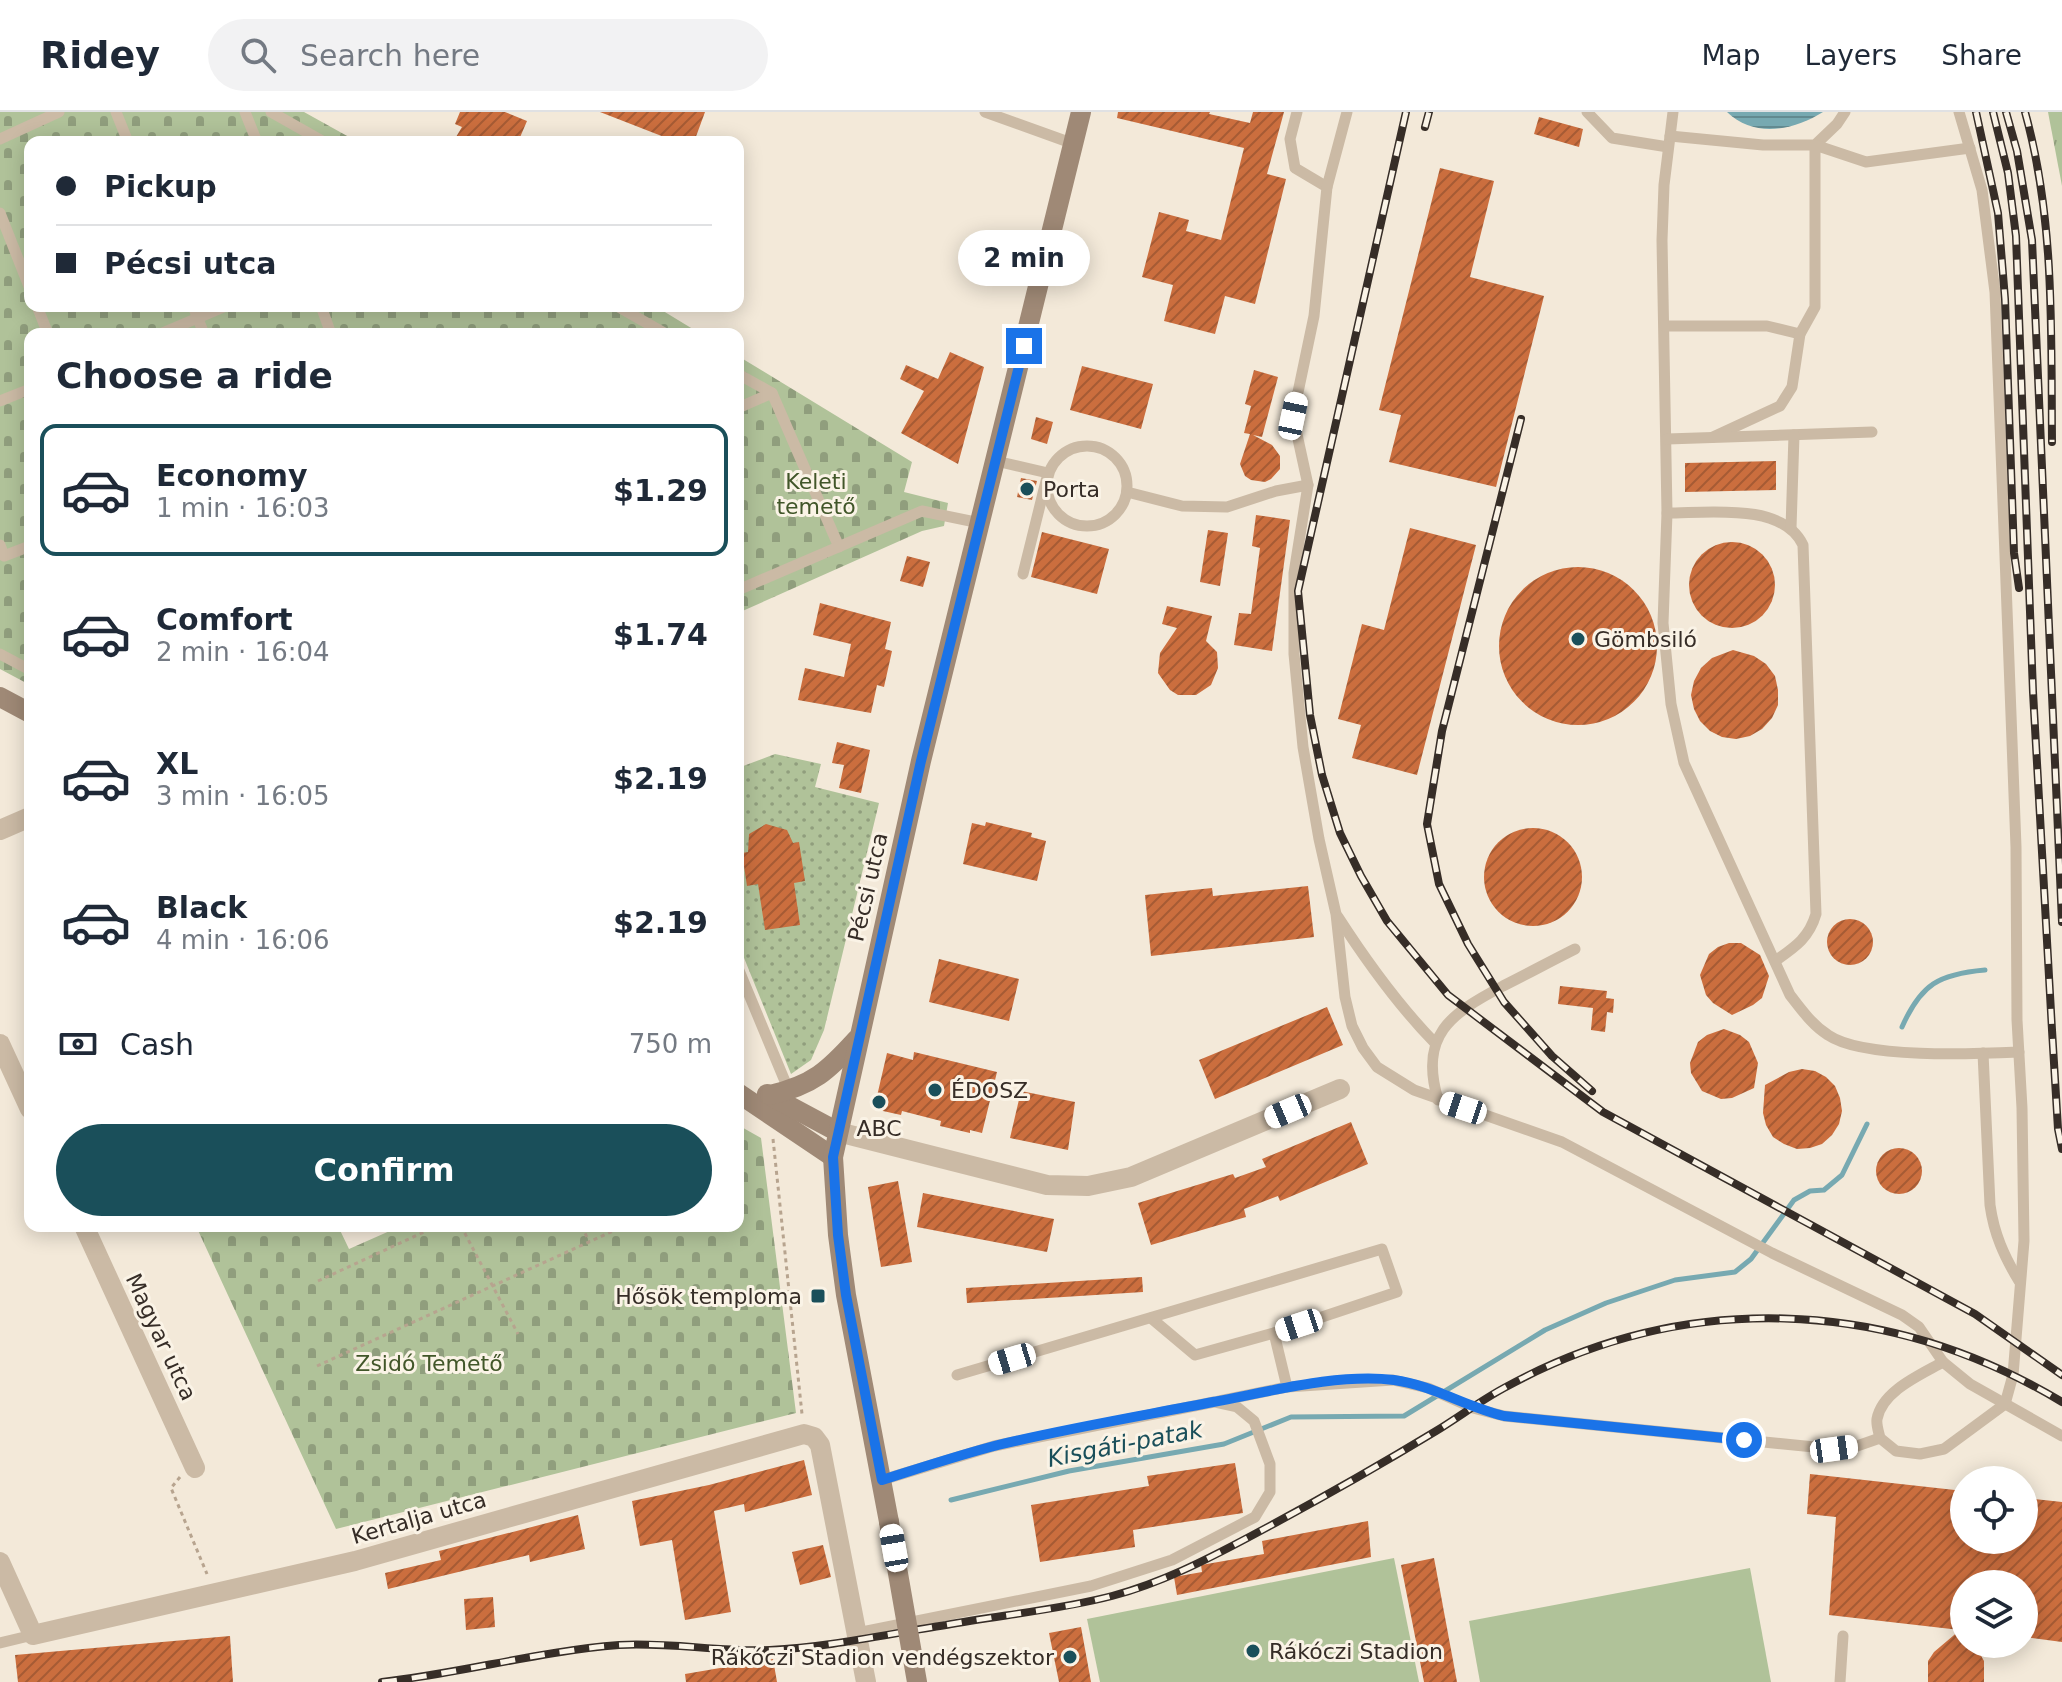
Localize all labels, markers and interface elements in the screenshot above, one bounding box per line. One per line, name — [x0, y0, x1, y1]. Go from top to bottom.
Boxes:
search box — [208, 19, 768, 91]
text: Ridey — [40, 33, 160, 77]
icon: search — [236, 33, 280, 77]
text: Search here — [300, 38, 480, 73]
text: Map — [1701, 39, 1761, 72]
text: Layers — [1805, 39, 1897, 72]
text: Share — [1941, 39, 2022, 72]
text: Pickup — [104, 169, 217, 204]
callout: 2 min — [958, 230, 1090, 286]
text: 2 min — [983, 243, 1065, 273]
text: Pécsi utca — [104, 246, 276, 281]
route end — [1006, 328, 1042, 364]
text: Choose a ride — [56, 355, 333, 396]
car — [1276, 390, 1310, 442]
icon: car — [60, 454, 132, 526]
text: Economy — [156, 458, 308, 493]
park label: Keleti temető — [776, 469, 856, 519]
text: $1.29 — [613, 473, 708, 508]
place label: Porta — [1043, 477, 1100, 502]
marker: Porta — [1018, 480, 1036, 498]
text: 1 min · 16:03 — [156, 493, 330, 523]
icon: car — [60, 598, 132, 670]
text: Comfort — [156, 602, 293, 637]
text: $1.74 — [613, 617, 708, 652]
place label: Gömbsiló — [1594, 627, 1697, 652]
marker: Gömbsiló — [1569, 630, 1587, 648]
text: 2 min · 16:04 — [156, 637, 330, 667]
icon: car — [60, 742, 132, 814]
text: XL — [156, 746, 198, 781]
text: $2.19 — [613, 761, 708, 796]
text: 3 min · 16:05 — [156, 781, 330, 811]
street label: Pécsi utca — [843, 830, 893, 944]
icon: car — [60, 886, 132, 958]
text: Black — [156, 890, 247, 925]
text: $2.19 — [613, 905, 708, 940]
text: 4 min · 16:06 — [156, 925, 330, 955]
icon: cash — [56, 1022, 100, 1066]
text: Cash — [120, 1027, 194, 1062]
text: 750 m — [629, 1029, 712, 1059]
place label: ÉDOSZ — [951, 1078, 1028, 1103]
marker: ÉDOSZ — [926, 1081, 944, 1099]
car — [1436, 1089, 1490, 1127]
car — [1261, 1091, 1315, 1131]
marker: ABC — [870, 1093, 888, 1111]
place label: ABC — [856, 1116, 902, 1141]
button: Confirm — [56, 1124, 712, 1216]
street label: Magyar utca — [121, 1270, 201, 1404]
place label: Hősök temploma — [615, 1284, 802, 1309]
marker: Hősök temploma — [809, 1287, 827, 1305]
car — [1272, 1306, 1326, 1344]
car — [986, 1341, 1038, 1377]
park label: Zsidó Temető — [355, 1351, 503, 1376]
water label: Kisgáti-patak — [1045, 1415, 1206, 1473]
route start — [1726, 1422, 1762, 1458]
car — [1809, 1434, 1859, 1464]
map controls — [1950, 1466, 2038, 1658]
button: locate — [1950, 1466, 2038, 1554]
street label: Kertalja utca — [349, 1487, 489, 1549]
car — [878, 1522, 910, 1574]
button: layers — [1950, 1570, 2038, 1658]
place label: Rákóczi Stadion — [1269, 1639, 1443, 1664]
marker: Rákóczi Stadion — [1244, 1642, 1262, 1660]
place label: Rákóczi Stadion vendégszektor — [711, 1645, 1055, 1670]
marker: Rákóczi Stadion vendégszektor — [1061, 1648, 1079, 1666]

